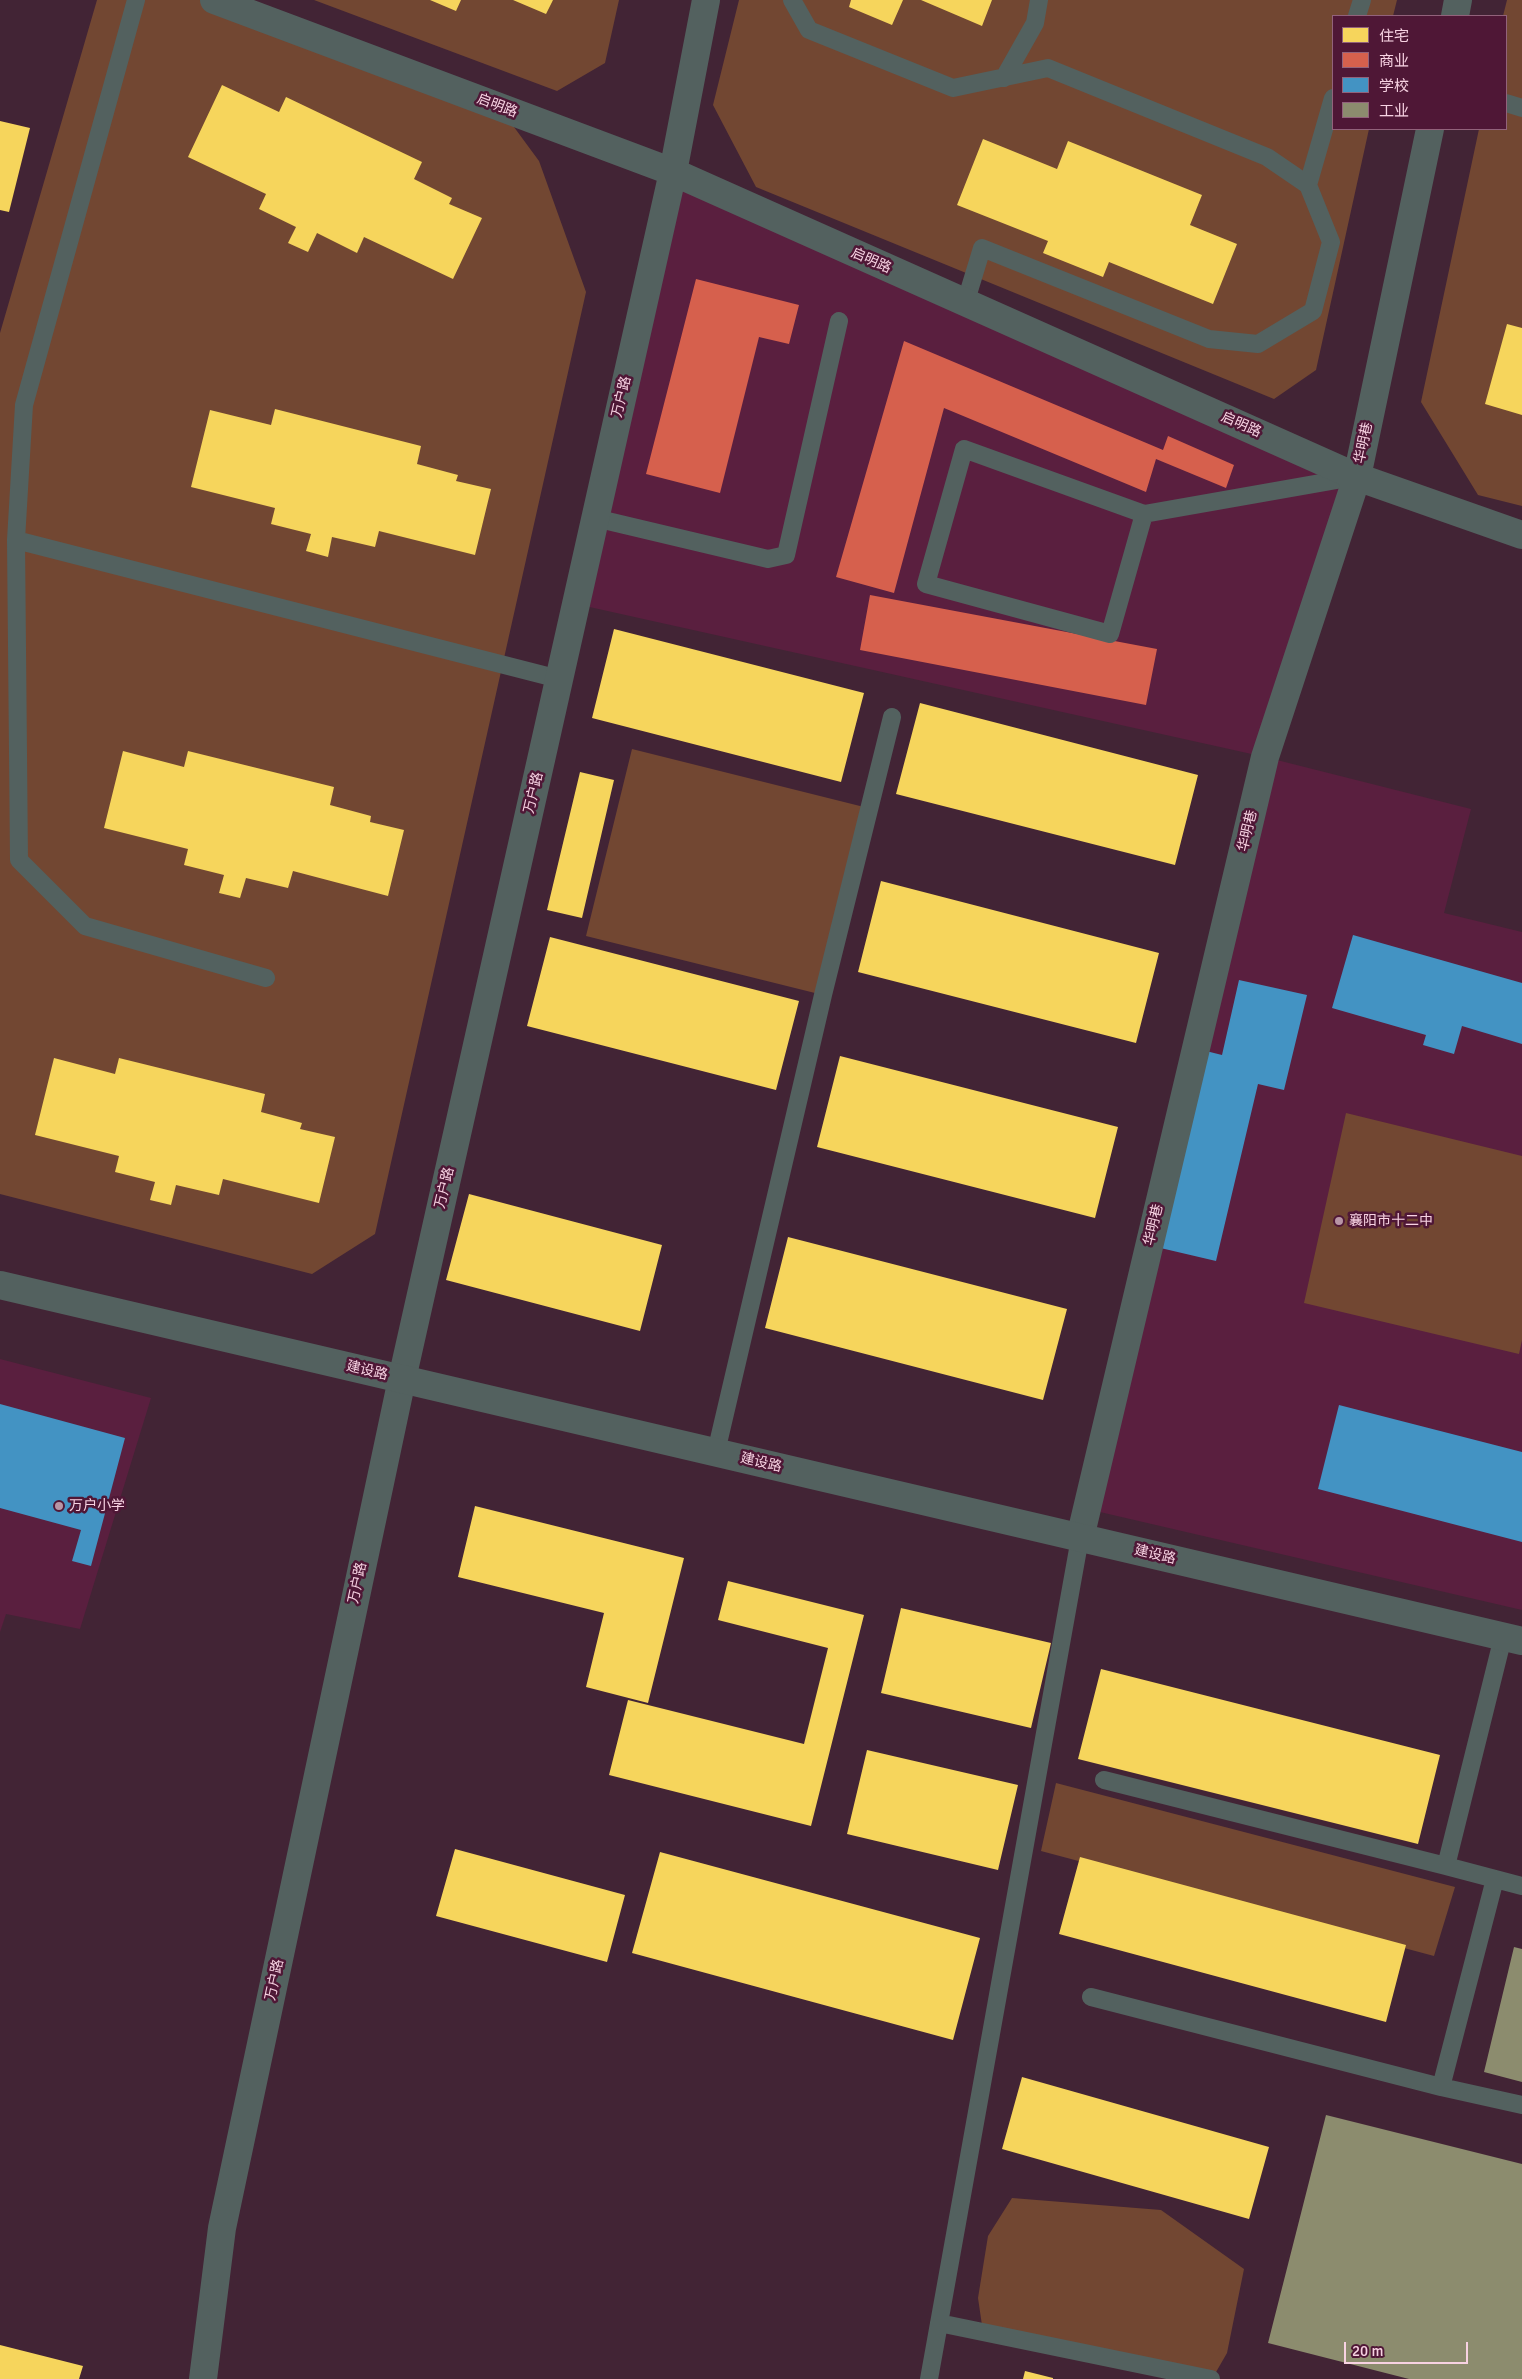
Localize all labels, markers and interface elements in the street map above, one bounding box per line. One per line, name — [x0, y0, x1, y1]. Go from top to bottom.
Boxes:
legend — [1332, 15, 1507, 130]
text: 住宅 — [1379, 27, 1409, 45]
text: 商业 — [1379, 52, 1409, 70]
text: 学校 — [1379, 77, 1409, 95]
street label: 启明路 — [474, 91, 520, 121]
text: 工业 — [1379, 102, 1409, 120]
street label: 启明路 — [848, 245, 894, 277]
street label: 万户路 — [609, 375, 635, 419]
street label: 启明路 — [1218, 409, 1264, 441]
street label: 华明巷 — [1351, 421, 1377, 465]
street label: 万户路 — [521, 771, 547, 815]
street label: 华明巷 — [1235, 809, 1261, 853]
street label: 万户路 — [432, 1166, 458, 1210]
street label: 华明巷 — [1141, 1203, 1167, 1247]
place label: 襄阳市十二中 — [1349, 1213, 1433, 1229]
marker: 襄阳市十二中 — [1333, 1215, 1345, 1227]
street label: 建设路 — [345, 1358, 389, 1384]
street label: 建设路 — [739, 1450, 783, 1476]
place label: 万户小学 — [69, 1498, 125, 1514]
marker: 万户小学 — [53, 1500, 65, 1512]
street label: 建设路 — [1133, 1542, 1177, 1568]
street label: 万户路 — [345, 1561, 371, 1605]
street label: 万户路 — [262, 1958, 288, 2002]
scale bar — [1347, 2332, 1471, 2364]
text: 20 m — [1352, 2342, 1383, 2360]

